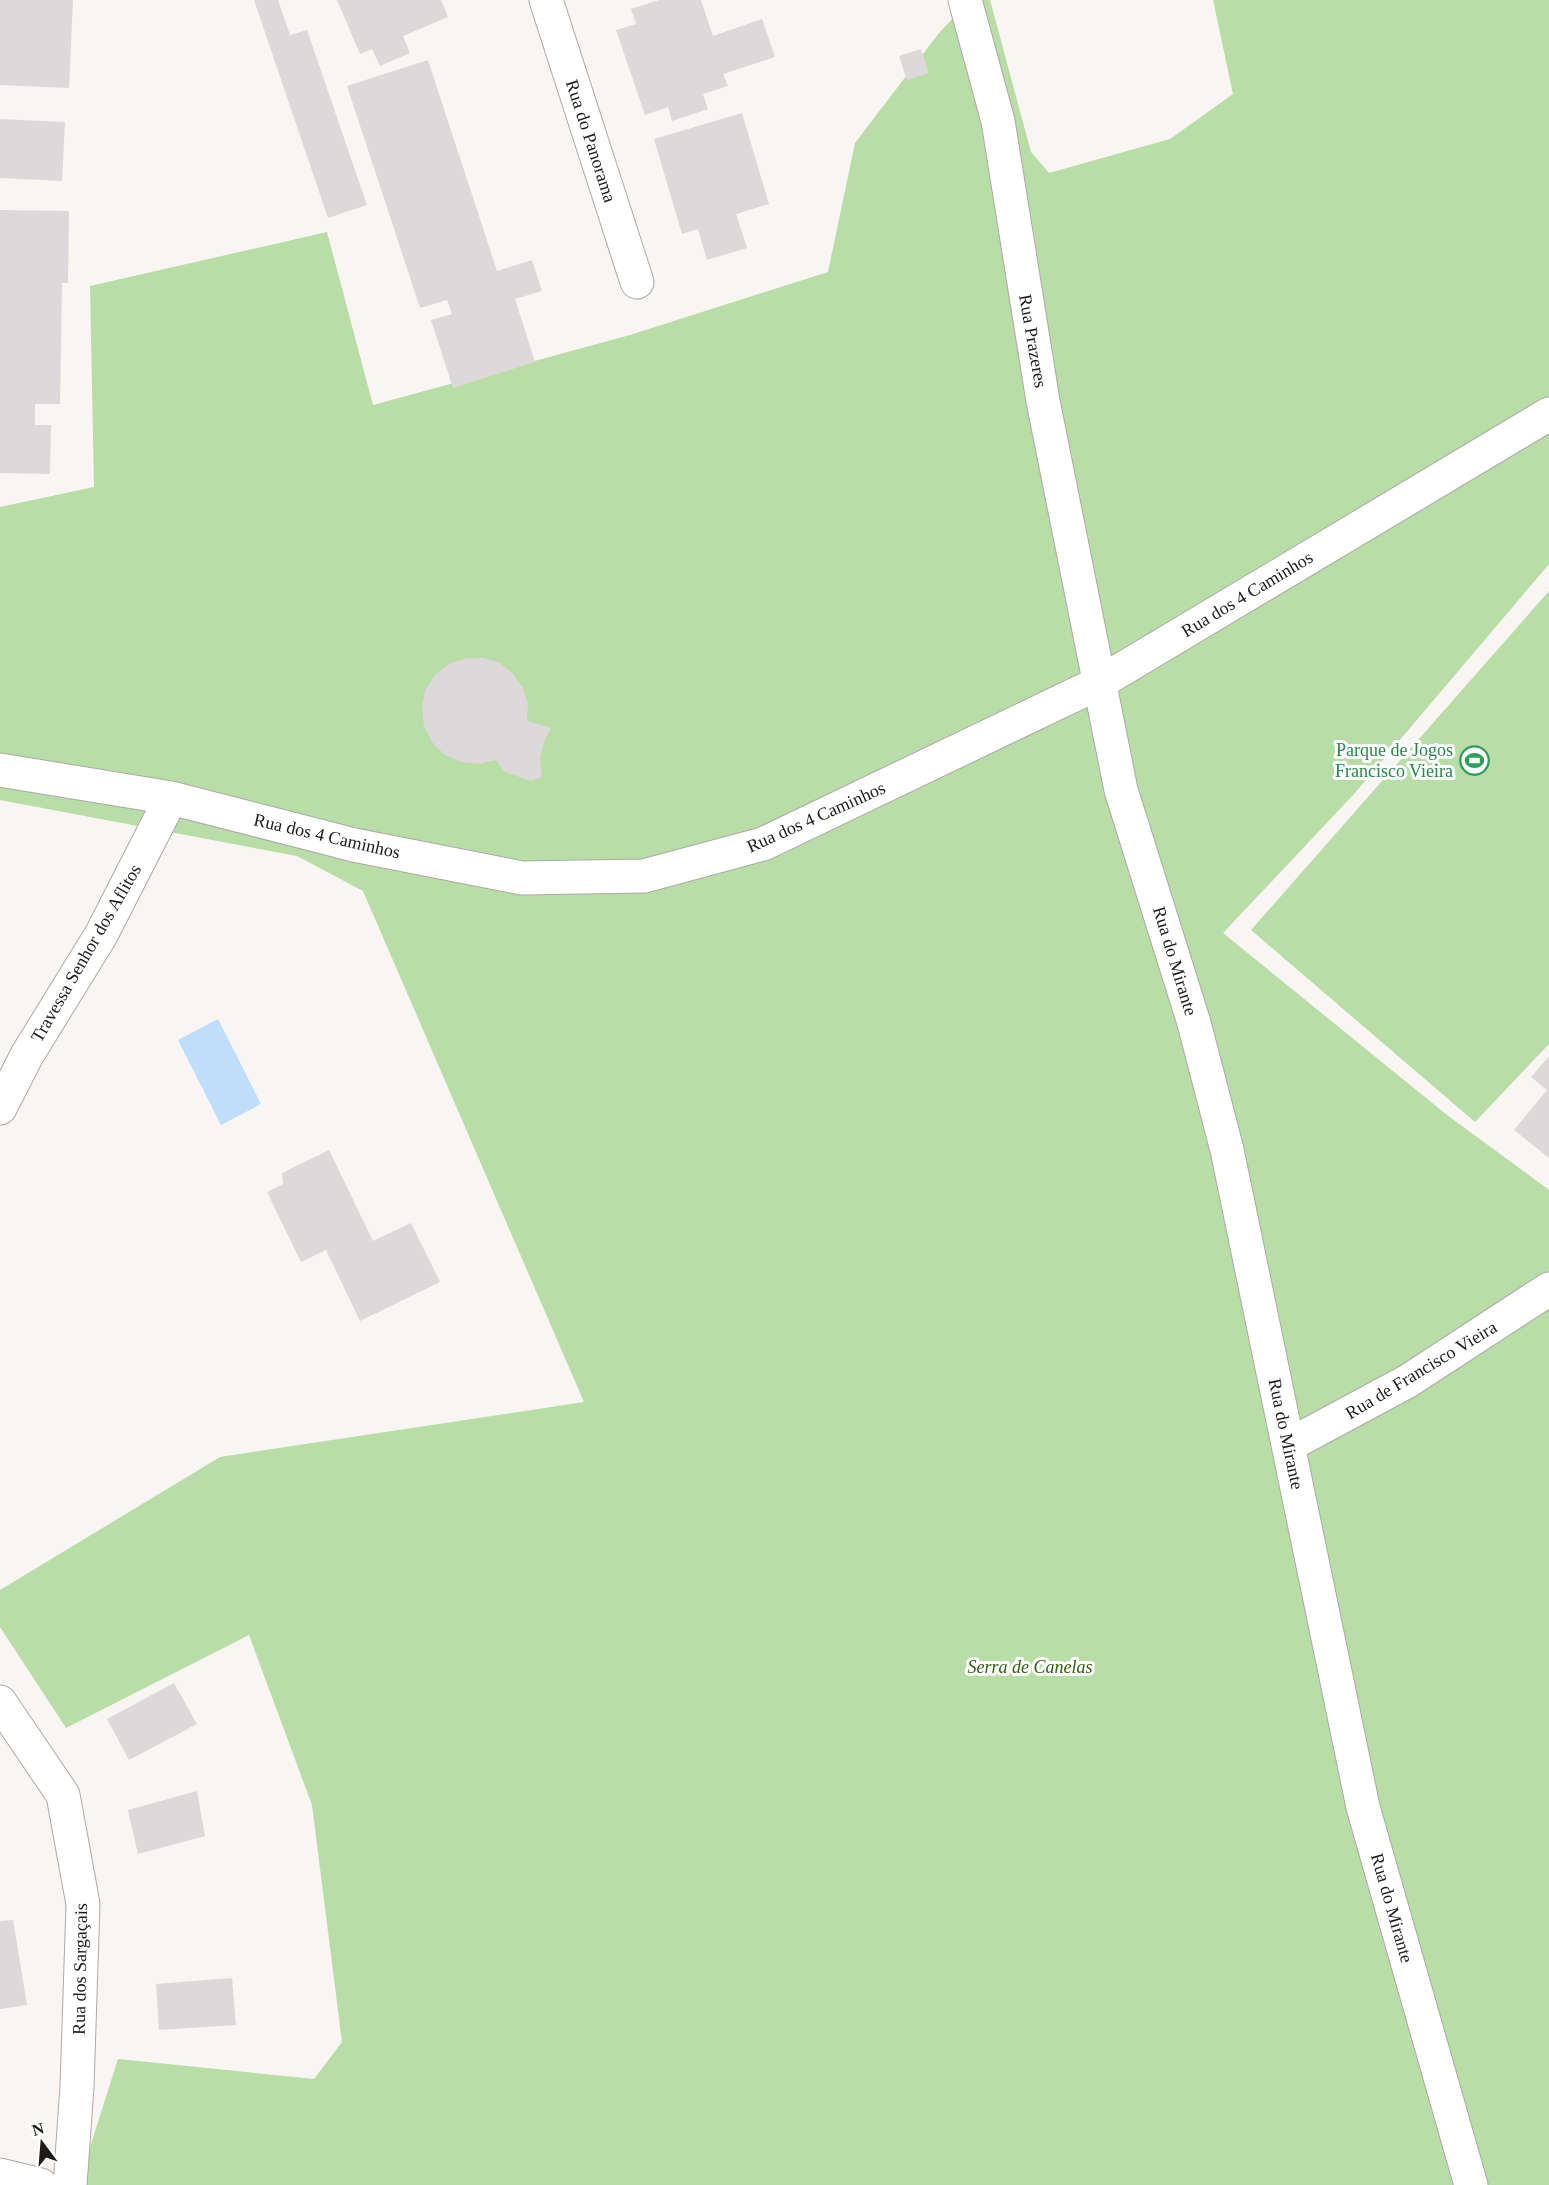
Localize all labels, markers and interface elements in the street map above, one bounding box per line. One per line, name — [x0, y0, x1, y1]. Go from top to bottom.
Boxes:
street label: Rua do Panorama — [562, 77, 620, 205]
street label: Rua Prazeres — [1015, 293, 1051, 389]
street label: Rua dos 4 Caminhos — [1178, 547, 1316, 641]
place label: Parque de Jogos Francisco Vieira — [1335, 740, 1453, 781]
sports icon: Parque de Jogos Francisco Vieira — [1458, 744, 1490, 776]
street label: Rua dos 4 Caminhos — [744, 777, 888, 857]
street label: Rua dos 4 Caminhos — [252, 809, 402, 863]
street label: Travessa Senhor dos Aflitos — [27, 861, 145, 1045]
street label: Rua do Mirante — [1149, 904, 1201, 1018]
street label: Rua de Francisco Vieira — [1342, 1317, 1500, 1423]
street label: Rua do Mirante — [1264, 1377, 1308, 1491]
park label: Serra de Canelas — [968, 1657, 1093, 1677]
street label: Rua do Mirante — [1367, 1851, 1417, 1965]
street label: Rua dos Sargaçais — [69, 1903, 91, 2035]
north arrow — [12, 2113, 72, 2173]
text: N — [30, 2119, 46, 2139]

